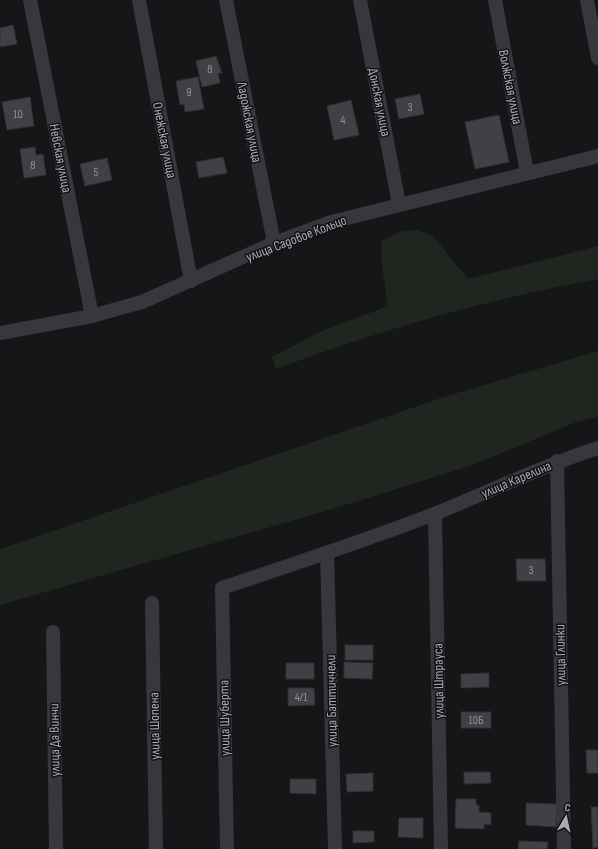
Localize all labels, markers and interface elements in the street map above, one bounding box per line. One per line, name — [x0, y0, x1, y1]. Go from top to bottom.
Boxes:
street label: Волжская улица — [495, 48, 526, 126]
house number: 8 — [207, 62, 213, 77]
street label: Донская улица — [365, 66, 394, 138]
street label: Ладожская улица — [233, 79, 266, 164]
house number: 9 — [186, 85, 192, 100]
house number: 3 — [407, 100, 413, 115]
street label: Онежская улица — [149, 101, 180, 180]
house number: 10 — [13, 107, 23, 122]
house number: 4 — [340, 113, 346, 128]
street label: Невская улица — [46, 122, 76, 194]
house number: 8 — [30, 158, 36, 173]
house number: 5 — [94, 165, 99, 180]
street label: улица Садовое Кольцо — [243, 211, 349, 265]
street label: улица Карелина — [479, 457, 554, 502]
house number: 3 — [528, 563, 534, 578]
street label: улица Глинки — [551, 624, 570, 686]
street label: улица Штрауса — [429, 643, 448, 719]
street label: улица Баттиччели — [322, 655, 341, 747]
street label: улица Шуберта — [215, 680, 234, 756]
house number: 4/1 — [295, 690, 308, 705]
street label: улица Шопена — [145, 692, 164, 760]
street label: улица Да Винчи — [45, 703, 64, 777]
house number: 10Б — [469, 713, 483, 728]
north arrow — [546, 797, 586, 837]
text: С — [564, 801, 572, 815]

